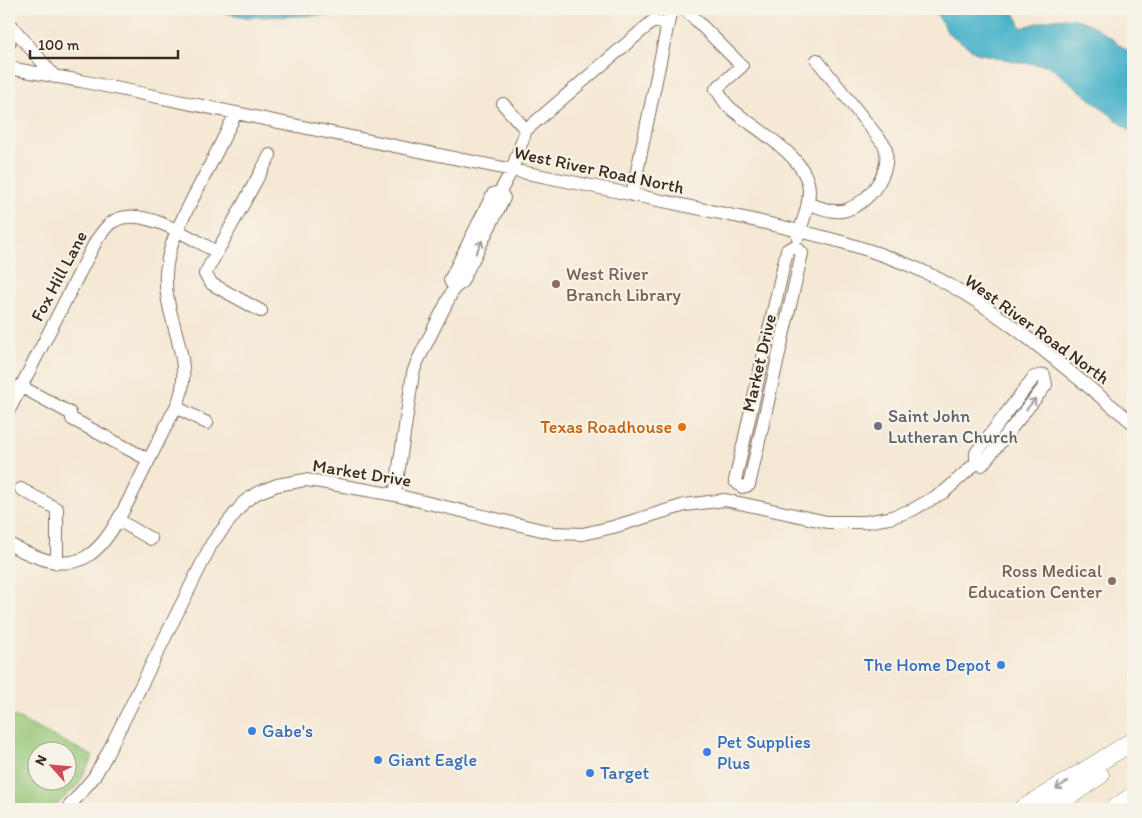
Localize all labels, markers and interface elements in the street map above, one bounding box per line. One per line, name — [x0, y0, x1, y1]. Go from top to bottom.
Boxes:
scale bar — [30, 28, 178, 60]
text: 100 m — [38, 36, 80, 54]
street label: West River Road North — [512, 141, 686, 199]
street label: Fox Hill Lane — [26, 227, 92, 325]
one-way arrow — [475, 240, 484, 255]
place label: West River Branch Library — [566, 263, 682, 306]
street label: West River Road North — [960, 269, 1114, 389]
marker: West River Branch Library — [550, 278, 562, 290]
street label: Market Drive — [737, 312, 781, 414]
one-way arrow — [1025, 398, 1036, 411]
place label: Saint John Lutheran Church — [888, 405, 1018, 448]
place label: Texas Roadhouse — [540, 416, 672, 438]
marker: Saint John Lutheran Church — [872, 420, 884, 432]
marker: Texas Roadhouse — [676, 421, 688, 433]
street label: Market Drive — [311, 454, 413, 492]
place label: Ross Medical Education Center — [968, 560, 1103, 603]
marker: Ross Medical Education Center — [1106, 575, 1118, 587]
place label: The Home Depot — [864, 654, 991, 676]
marker: The Home Depot — [995, 659, 1007, 671]
place label: Gabe's — [262, 720, 313, 742]
marker: Gabe's — [246, 725, 258, 737]
place label: Pet Supplies Plus — [717, 731, 811, 774]
north arrow — [28, 740, 78, 790]
marker: Pet Supplies Plus — [701, 746, 713, 758]
place label: Giant Eagle — [388, 749, 477, 771]
text: N — [31, 752, 51, 768]
marker: Giant Eagle — [372, 754, 384, 766]
place label: Target — [600, 762, 650, 784]
marker: Target — [584, 767, 596, 779]
one-way arrow — [1056, 781, 1070, 791]

